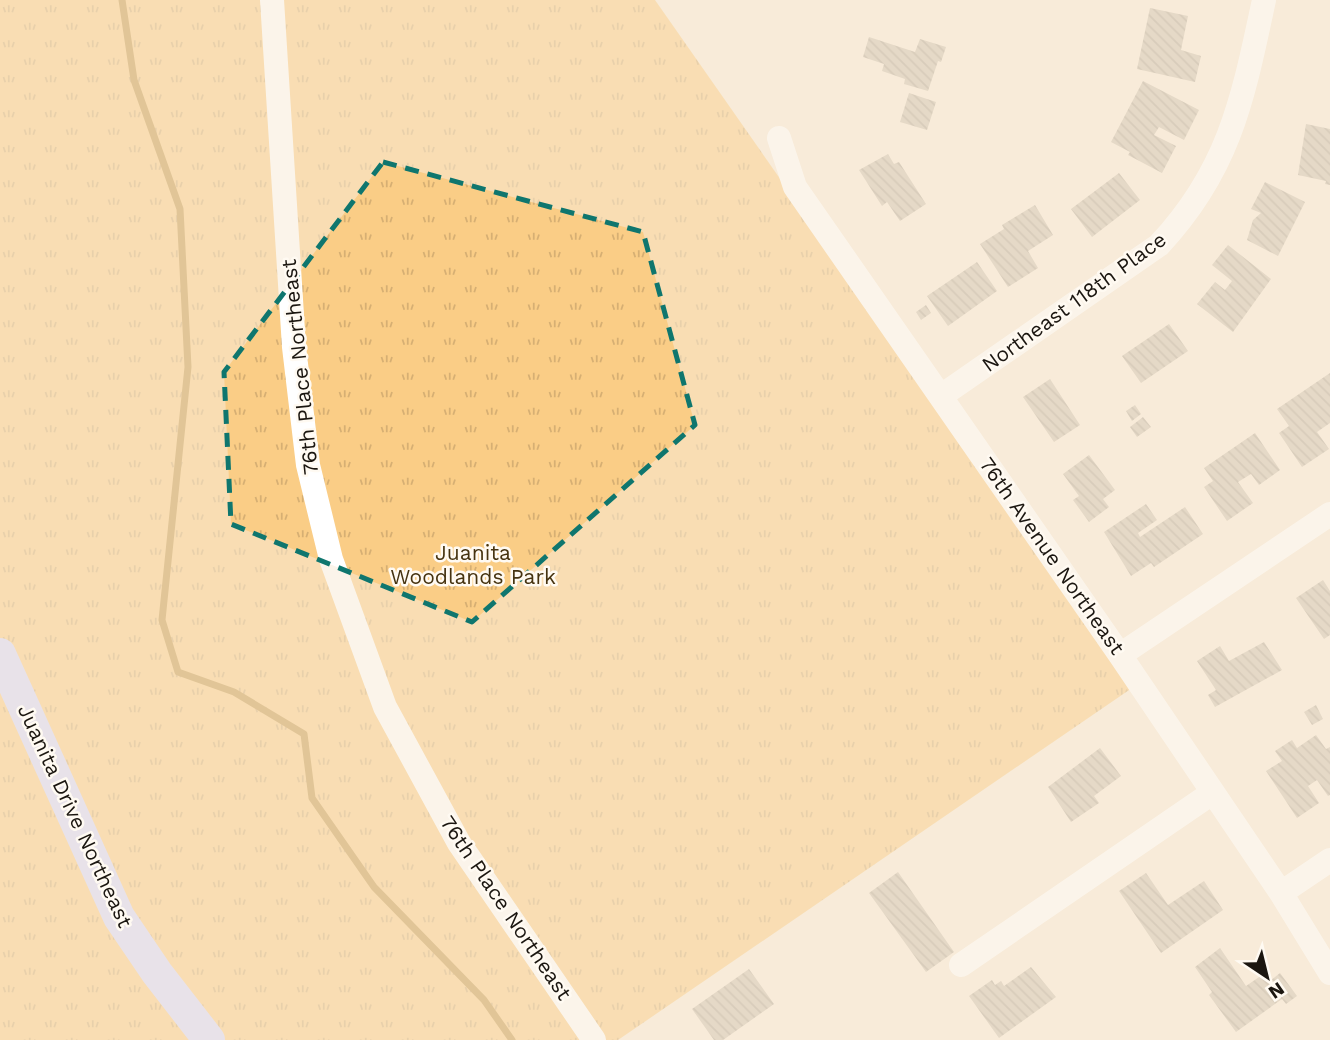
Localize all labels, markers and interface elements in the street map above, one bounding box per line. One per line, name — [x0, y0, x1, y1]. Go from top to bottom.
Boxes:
street label: Northeast 118th Place — [977, 226, 1171, 377]
street label: 76th Place Northeast — [276, 258, 323, 476]
street label: 76th Avenue Northeast — [975, 452, 1130, 659]
park label: Juanita Woodlands Park — [390, 540, 556, 589]
street label: Juanita Drive Northeast — [13, 700, 138, 932]
street label: 76th Place Northeast — [435, 811, 577, 1005]
north arrow — [1232, 942, 1302, 1012]
text: N — [1264, 977, 1289, 1004]

